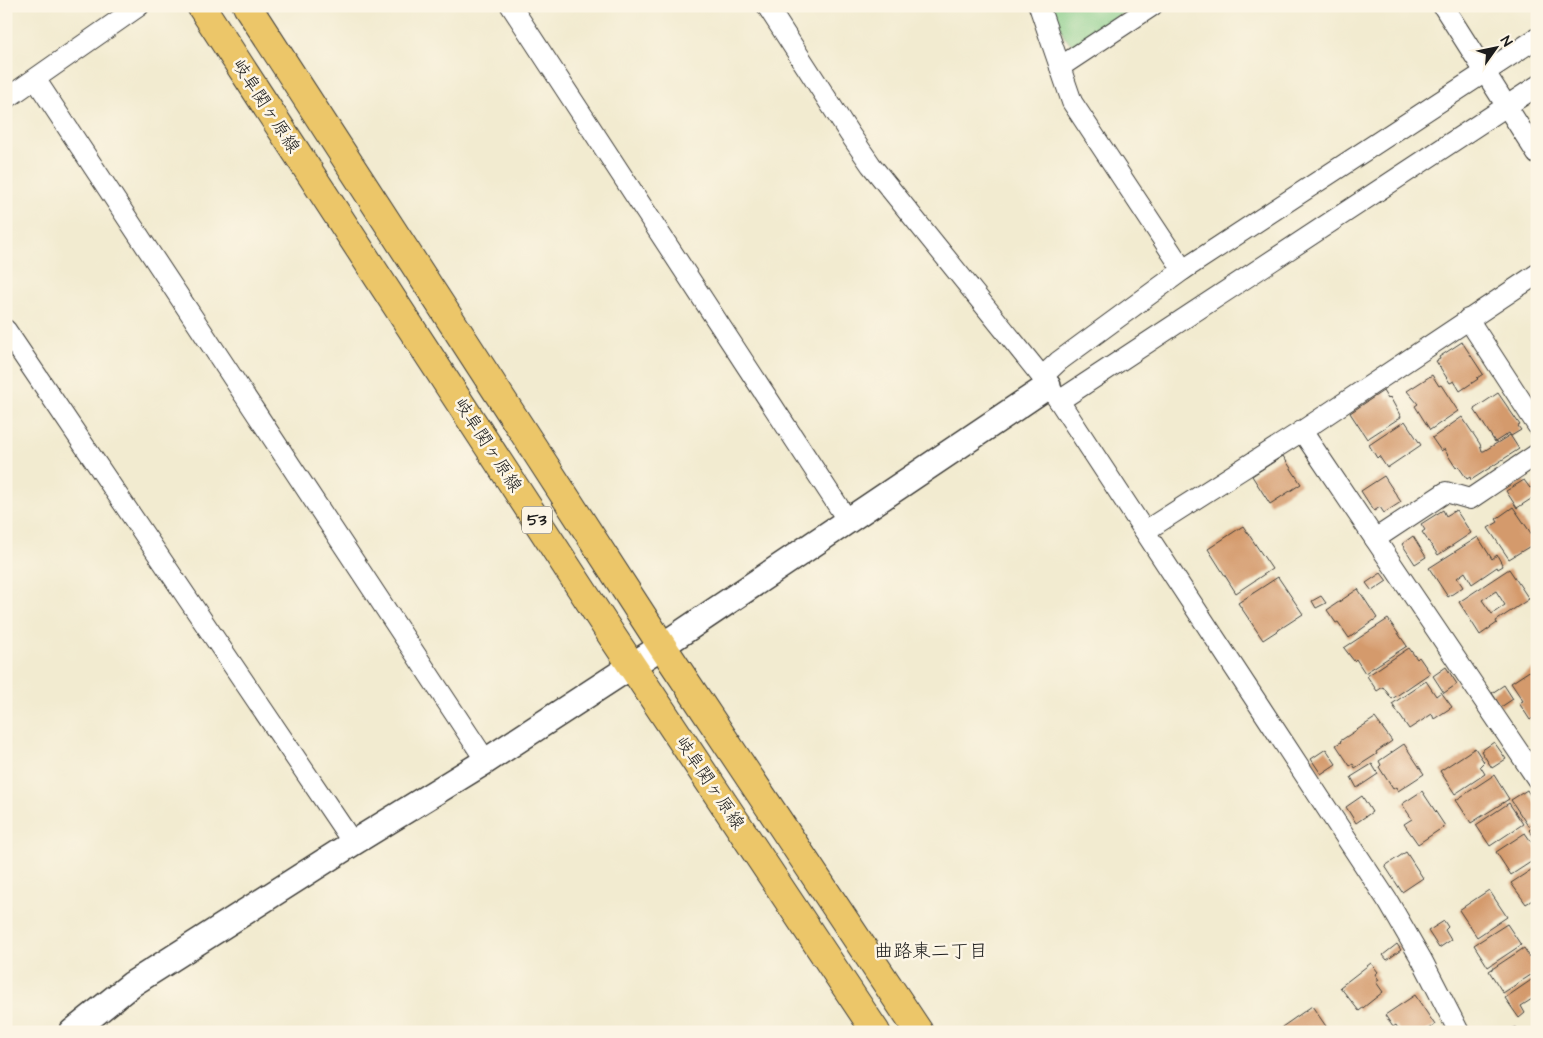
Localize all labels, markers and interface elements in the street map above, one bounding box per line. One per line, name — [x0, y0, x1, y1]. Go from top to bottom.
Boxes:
north arrow — [1470, 22, 1520, 72]
text: N — [1495, 32, 1517, 51]
street label: 岐阜関ヶ原線 — [226, 54, 306, 158]
street label: 岐阜関ヶ原線 — [448, 393, 528, 497]
road number: 53 — [522, 506, 552, 534]
street label: 岐阜関ヶ原線 — [669, 731, 751, 835]
district label: 曲路東二丁目 — [874, 938, 988, 965]

